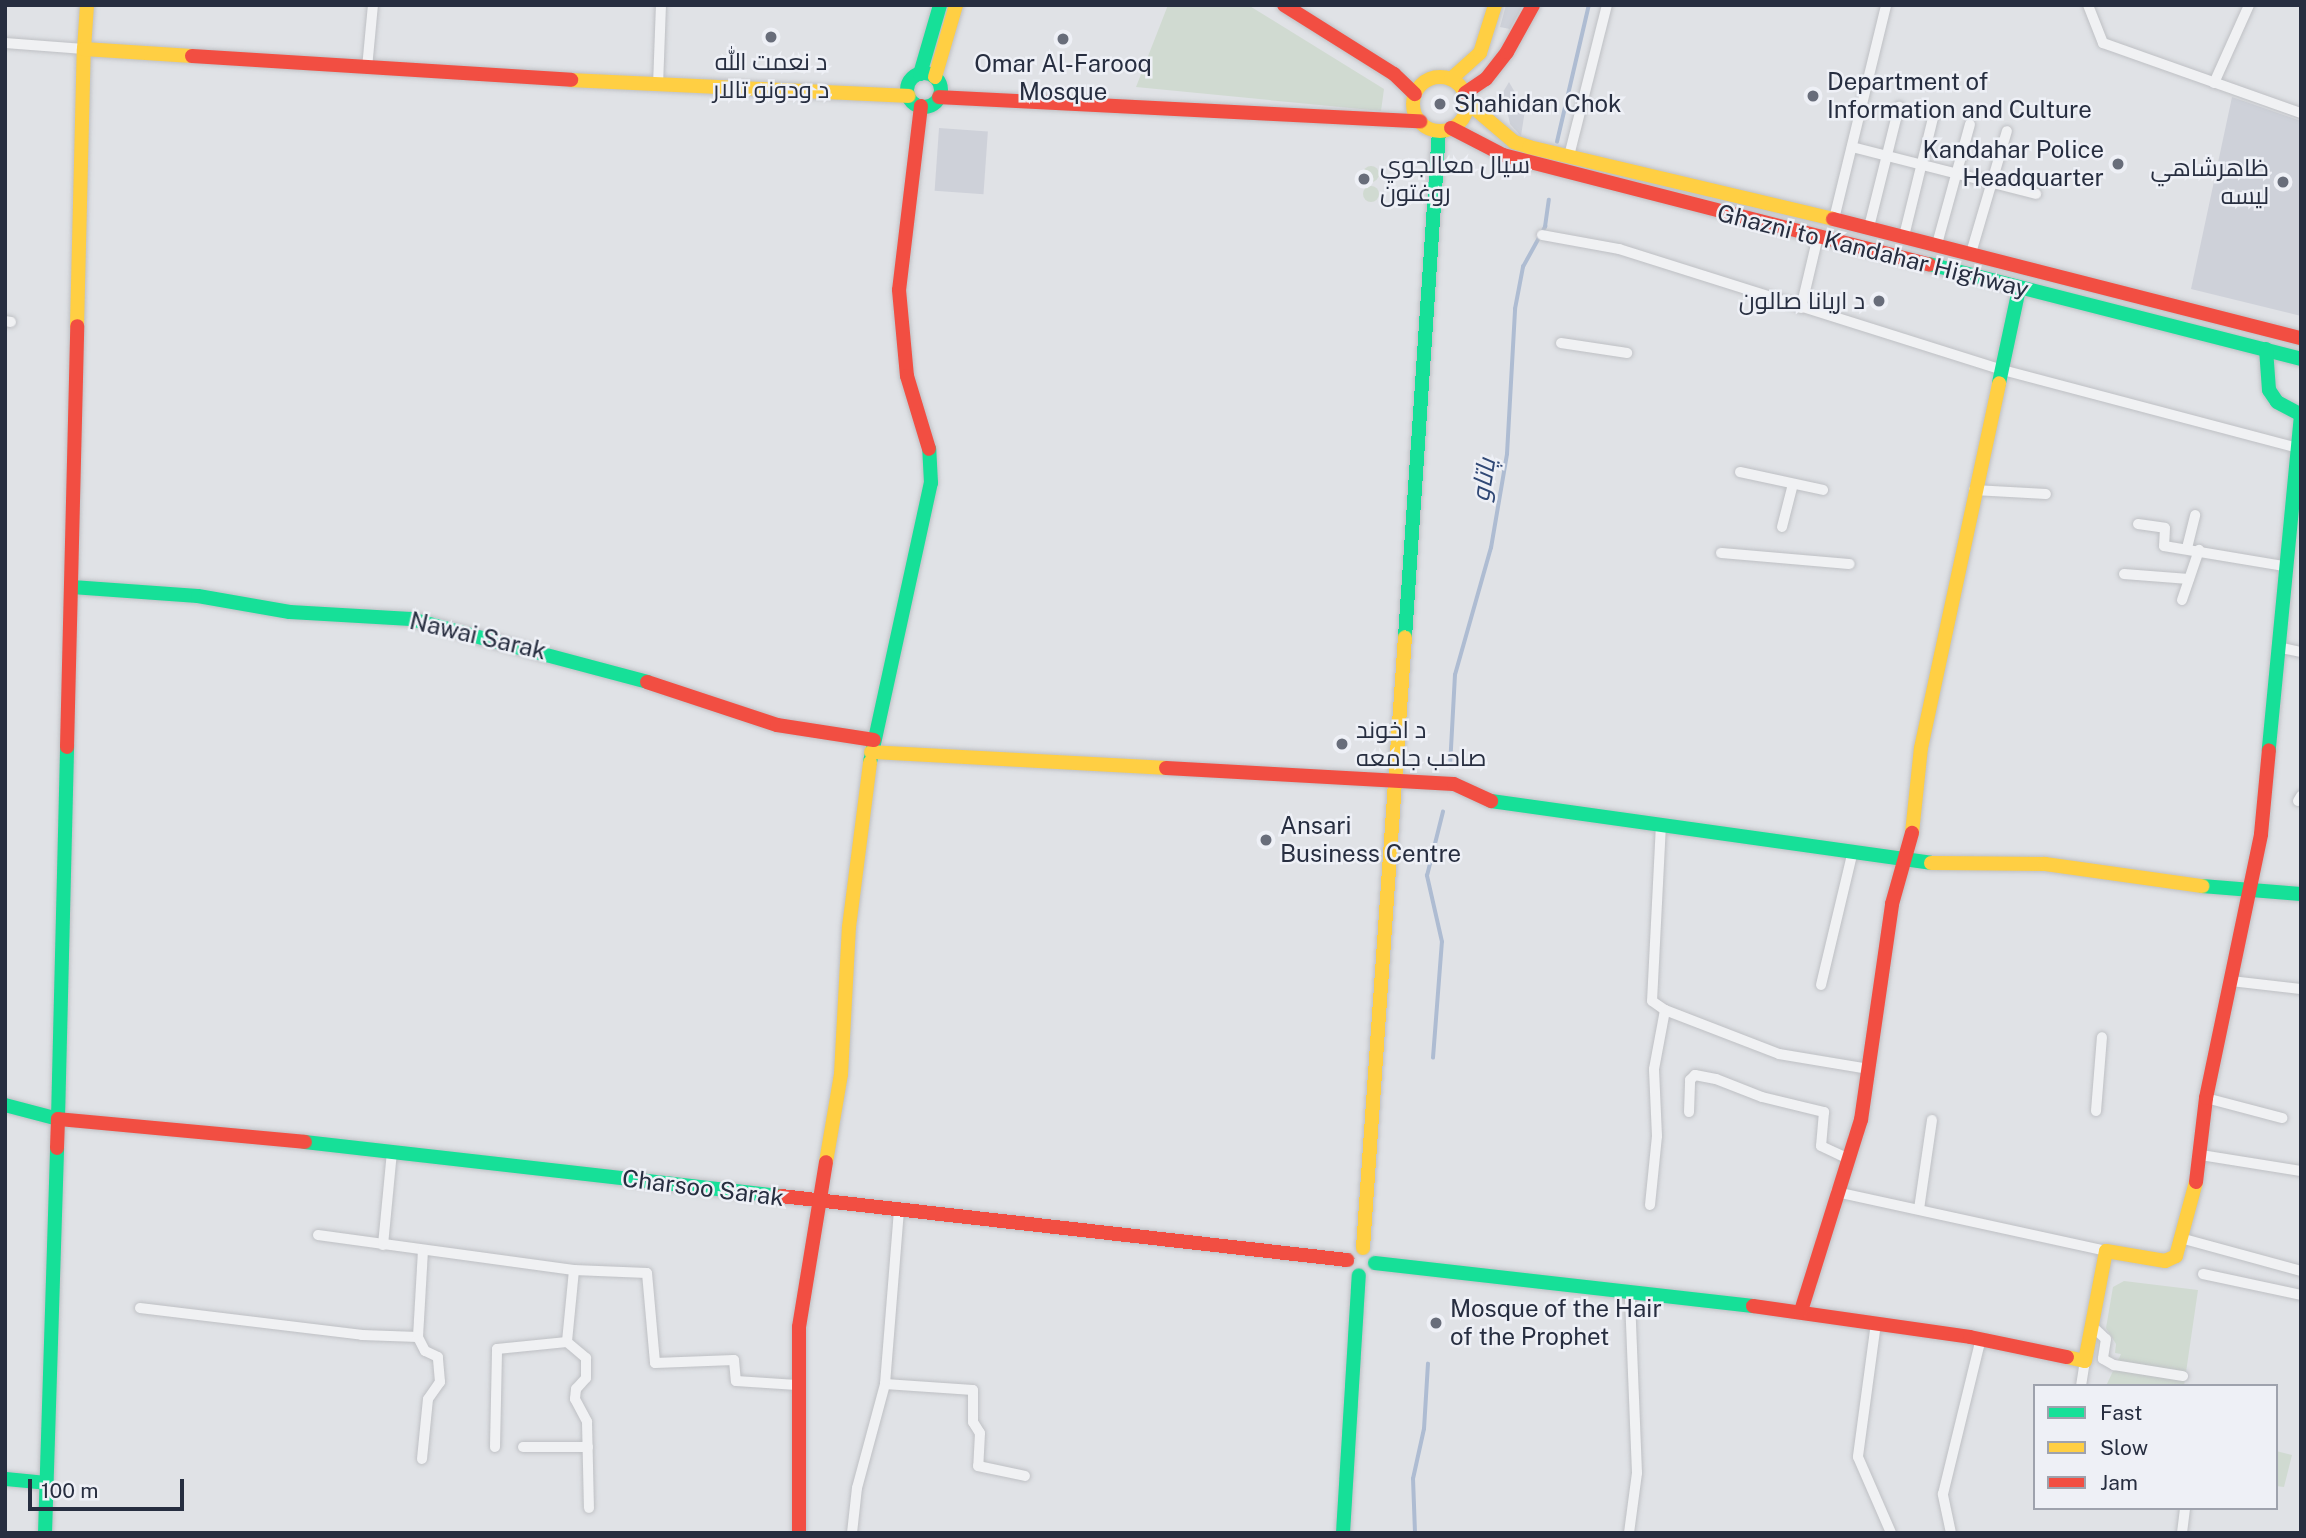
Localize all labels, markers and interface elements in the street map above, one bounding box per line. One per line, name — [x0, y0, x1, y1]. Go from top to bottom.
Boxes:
marker: د نعمت الله د ودونو تالار — [763, 29, 779, 45]
marker: Omar Al-Farooq Mosque — [1055, 31, 1071, 47]
place label: د نعمت الله د ودونو تالار — [713, 48, 829, 104]
place label: Omar Al-Farooq Mosque — [974, 50, 1152, 106]
place label: Department of Information and Culture — [1827, 68, 2092, 124]
marker: Department of Information and Culture — [1805, 88, 1821, 104]
place label: Shahidan Chok — [1454, 90, 1622, 118]
marker: Shahidan Chok — [1432, 96, 1448, 112]
place label: Kandahar Police Headquarter — [1923, 136, 2104, 192]
place label: سيال معالجوي روغتون — [1380, 151, 1530, 207]
place label: ظاهرشاهي لیسه — [2151, 154, 2269, 210]
marker: Kandahar Police Headquarter — [2110, 156, 2126, 172]
marker: سيال معالجوي روغتون — [1354, 169, 1374, 189]
marker: ظاهرشاهي لیسه — [2275, 174, 2291, 190]
street label: Ghazni to Kandahar Highway — [1714, 198, 2032, 304]
place label: د اریانا صالون — [1739, 287, 1865, 315]
marker: د اریانا صالون — [1871, 293, 1887, 309]
water label: پاتاو — [1464, 456, 1502, 504]
street label: Nawai Sarak — [407, 606, 549, 666]
place label: د اخوند صاحب جامعه — [1356, 716, 1486, 772]
marker: د اخوند صاحب جامعه — [1334, 736, 1350, 752]
place label: Ansari Business Centre — [1280, 812, 1461, 868]
marker: Ansari Business Centre — [1258, 832, 1274, 848]
street label: Charsoo Sarak — [620, 1164, 786, 1212]
place label: Mosque of the Hair of the Prophet — [1450, 1295, 1662, 1351]
marker: Mosque of the Hair of the Prophet — [1428, 1315, 1444, 1331]
legend — [2033, 1384, 2278, 1510]
text: Fast — [2100, 1400, 2142, 1425]
text: Slow — [2100, 1435, 2148, 1460]
scale bar — [32, 1464, 187, 1508]
text: Jam — [2100, 1470, 2138, 1495]
text: 100 m — [41, 1478, 98, 1503]

